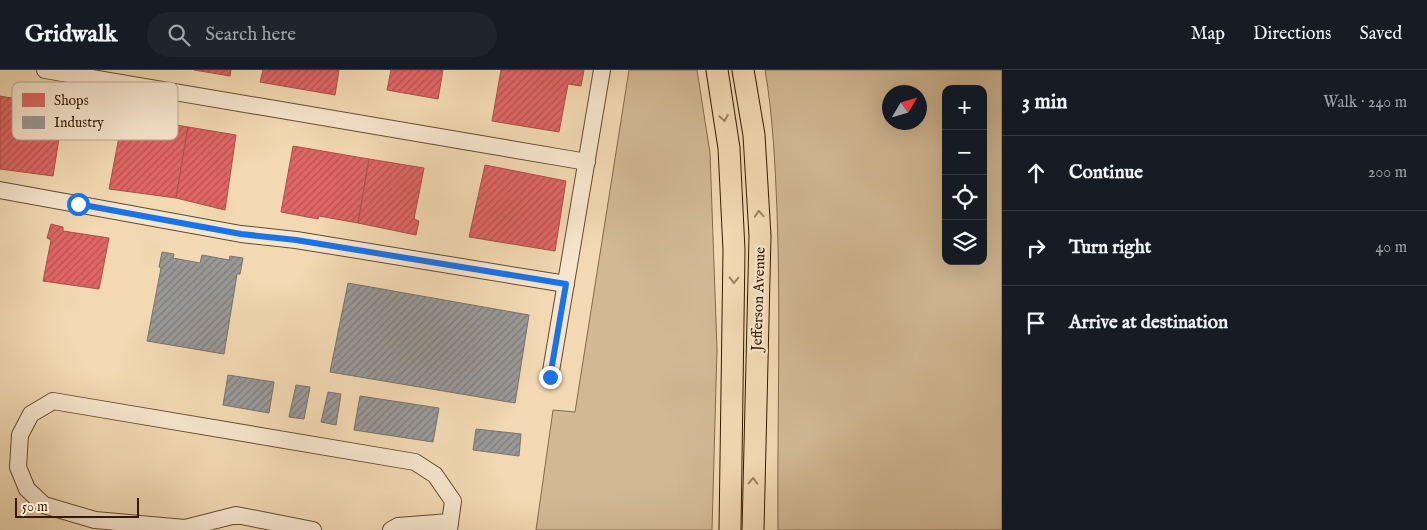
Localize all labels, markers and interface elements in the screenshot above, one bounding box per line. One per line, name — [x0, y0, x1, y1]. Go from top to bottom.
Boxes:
search box — [147, 12, 497, 57]
text: Gridwalk — [25, 19, 117, 50]
icon: search — [165, 21, 193, 49]
text: Search here — [205, 23, 296, 47]
text: Map — [1191, 23, 1225, 46]
text: Directions — [1253, 23, 1331, 46]
text: Saved — [1359, 23, 1402, 46]
legend — [12, 82, 178, 140]
north arrow — [882, 85, 927, 130]
map controls — [942, 85, 987, 265]
button: + — [942, 85, 987, 130]
text: 3 min — [1022, 89, 1067, 116]
text: Shops — [54, 92, 89, 110]
text: Walk · 240 m — [1323, 93, 1407, 113]
text: Industry — [54, 114, 104, 132]
one-way arrow — [719, 114, 729, 122]
button: − — [942, 130, 987, 175]
icon: ahead — [1022, 159, 1050, 187]
text: Continue — [1069, 161, 1143, 185]
text: 200 m — [1368, 163, 1407, 183]
button: locate — [942, 175, 987, 220]
route start — [67, 193, 90, 216]
one-way arrow — [753, 210, 764, 218]
button: layers — [942, 220, 987, 265]
icon: right — [1022, 234, 1050, 262]
text: Turn right — [1069, 236, 1151, 260]
text: 40 m — [1375, 238, 1407, 258]
street label: Jefferson Avenue — [747, 246, 770, 354]
one-way arrow — [728, 276, 739, 284]
icon: arrive — [1022, 309, 1050, 337]
text: Arrive at destination — [1069, 311, 1228, 335]
route end — [539, 366, 562, 389]
one-way arrow — [748, 477, 759, 485]
scale bar — [15, 495, 139, 518]
text: 50 m — [22, 498, 48, 516]

